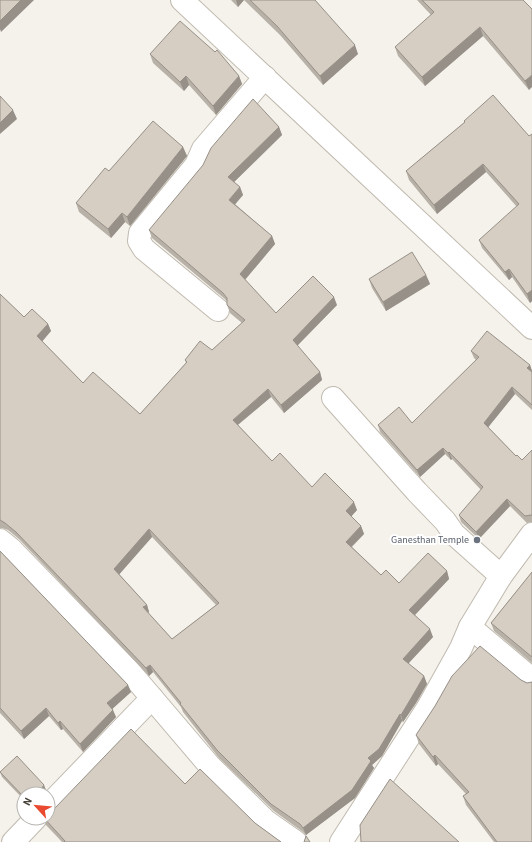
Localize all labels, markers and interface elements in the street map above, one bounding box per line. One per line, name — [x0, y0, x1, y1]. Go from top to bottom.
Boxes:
place label: Ganesthan Temple — [391, 533, 469, 547]
marker: Ganesthan Temple — [472, 535, 482, 545]
north arrow — [16, 786, 56, 826]
text: N — [19, 795, 36, 808]

